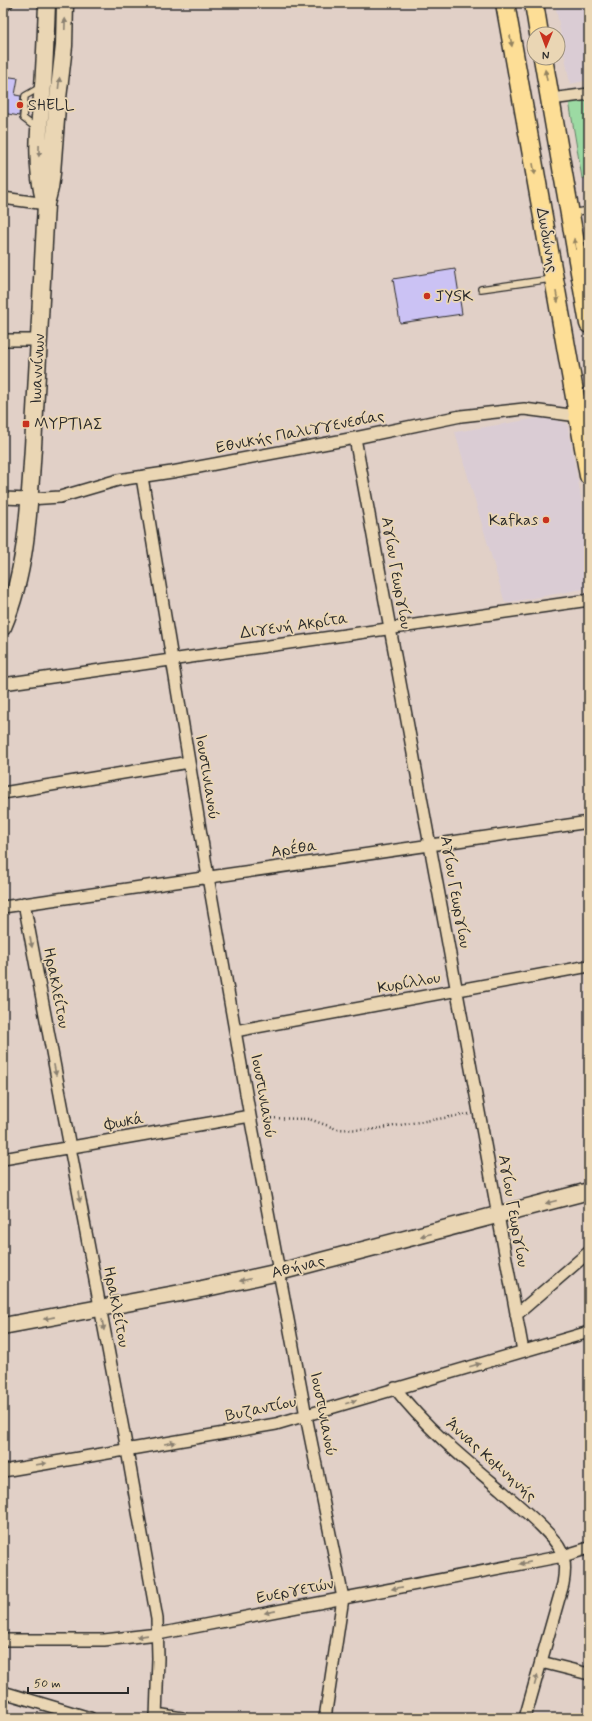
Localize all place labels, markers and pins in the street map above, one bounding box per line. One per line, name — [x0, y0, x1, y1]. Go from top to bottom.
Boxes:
place label: SHELL — [28, 95, 75, 116]
marker: SHELL — [15, 100, 25, 110]
place label: JYSK — [435, 286, 474, 307]
marker: JYSK — [422, 291, 432, 301]
place label: ΜΥΡΤΙΑΣ — [34, 414, 103, 435]
marker: ΜΥΡΤΙΑΣ — [21, 419, 31, 429]
place label: Kafkas — [489, 510, 538, 531]
marker: Kafkas — [541, 515, 551, 525]

